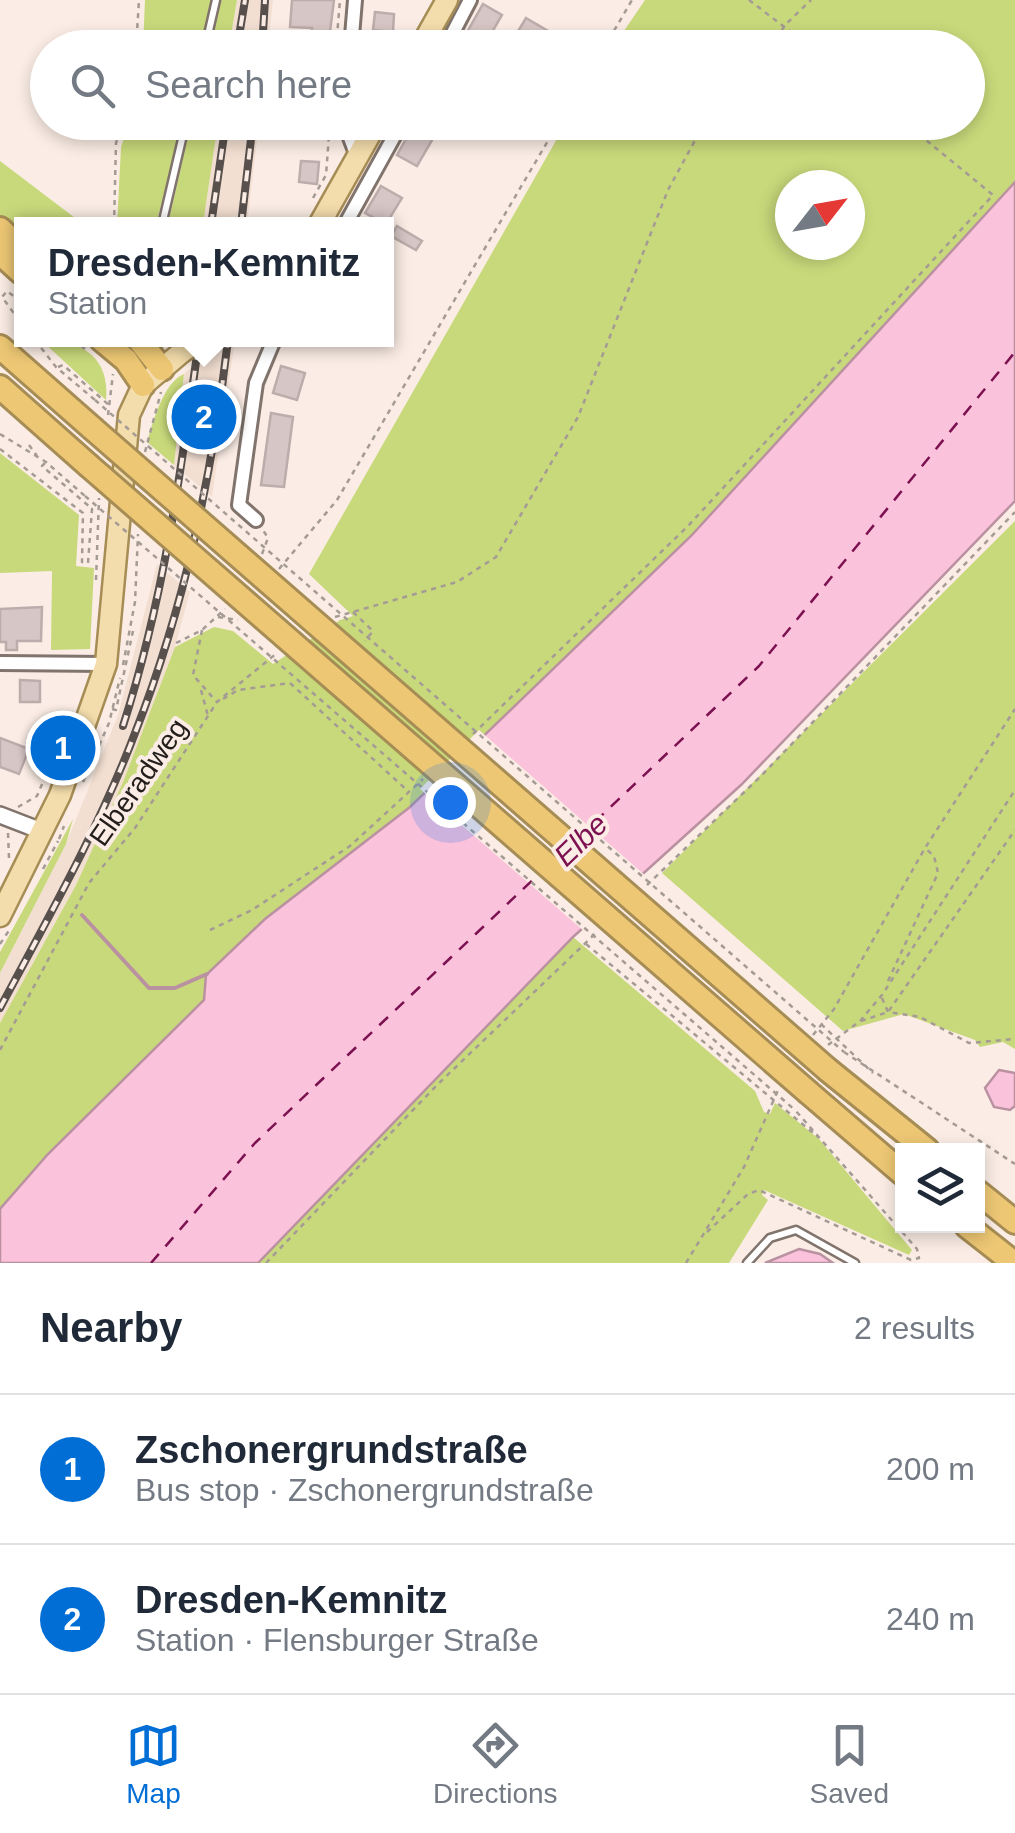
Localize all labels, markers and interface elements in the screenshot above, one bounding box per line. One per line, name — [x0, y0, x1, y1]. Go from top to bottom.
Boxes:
search box — [30, 30, 985, 140]
icon: search — [65, 58, 120, 113]
text: Search here — [145, 64, 352, 106]
north arrow — [775, 170, 865, 260]
popup — [14, 217, 394, 347]
text: Dresden-Kemnitz — [48, 242, 360, 284]
text: Station — [48, 285, 147, 321]
pin: 2 — [172, 380, 236, 454]
pin: 1 — [30, 710, 96, 786]
street label: Elberadweg — [83, 713, 194, 852]
your location — [425, 777, 476, 828]
water label: Elbe — [548, 807, 614, 872]
map controls — [895, 1143, 985, 1233]
button: layers — [895, 1143, 985, 1233]
text: Nearby — [40, 1304, 182, 1351]
text: 2 results — [854, 1310, 975, 1346]
text: Zschonergrundstraße — [135, 1429, 528, 1471]
text: 1 — [64, 1451, 81, 1487]
text: 200 m — [886, 1451, 975, 1487]
text: Bus stop · Zschonergrundstraße — [135, 1472, 594, 1508]
text: Dresden-Kemnitz — [135, 1579, 448, 1621]
text: 2 — [64, 1601, 81, 1637]
text: 240 m — [886, 1601, 975, 1637]
text: Station · Flensburger Straße — [135, 1622, 539, 1658]
tab: Map — [126, 1718, 181, 1810]
tab: Directions — [433, 1718, 558, 1810]
tab: Saved — [810, 1718, 889, 1810]

